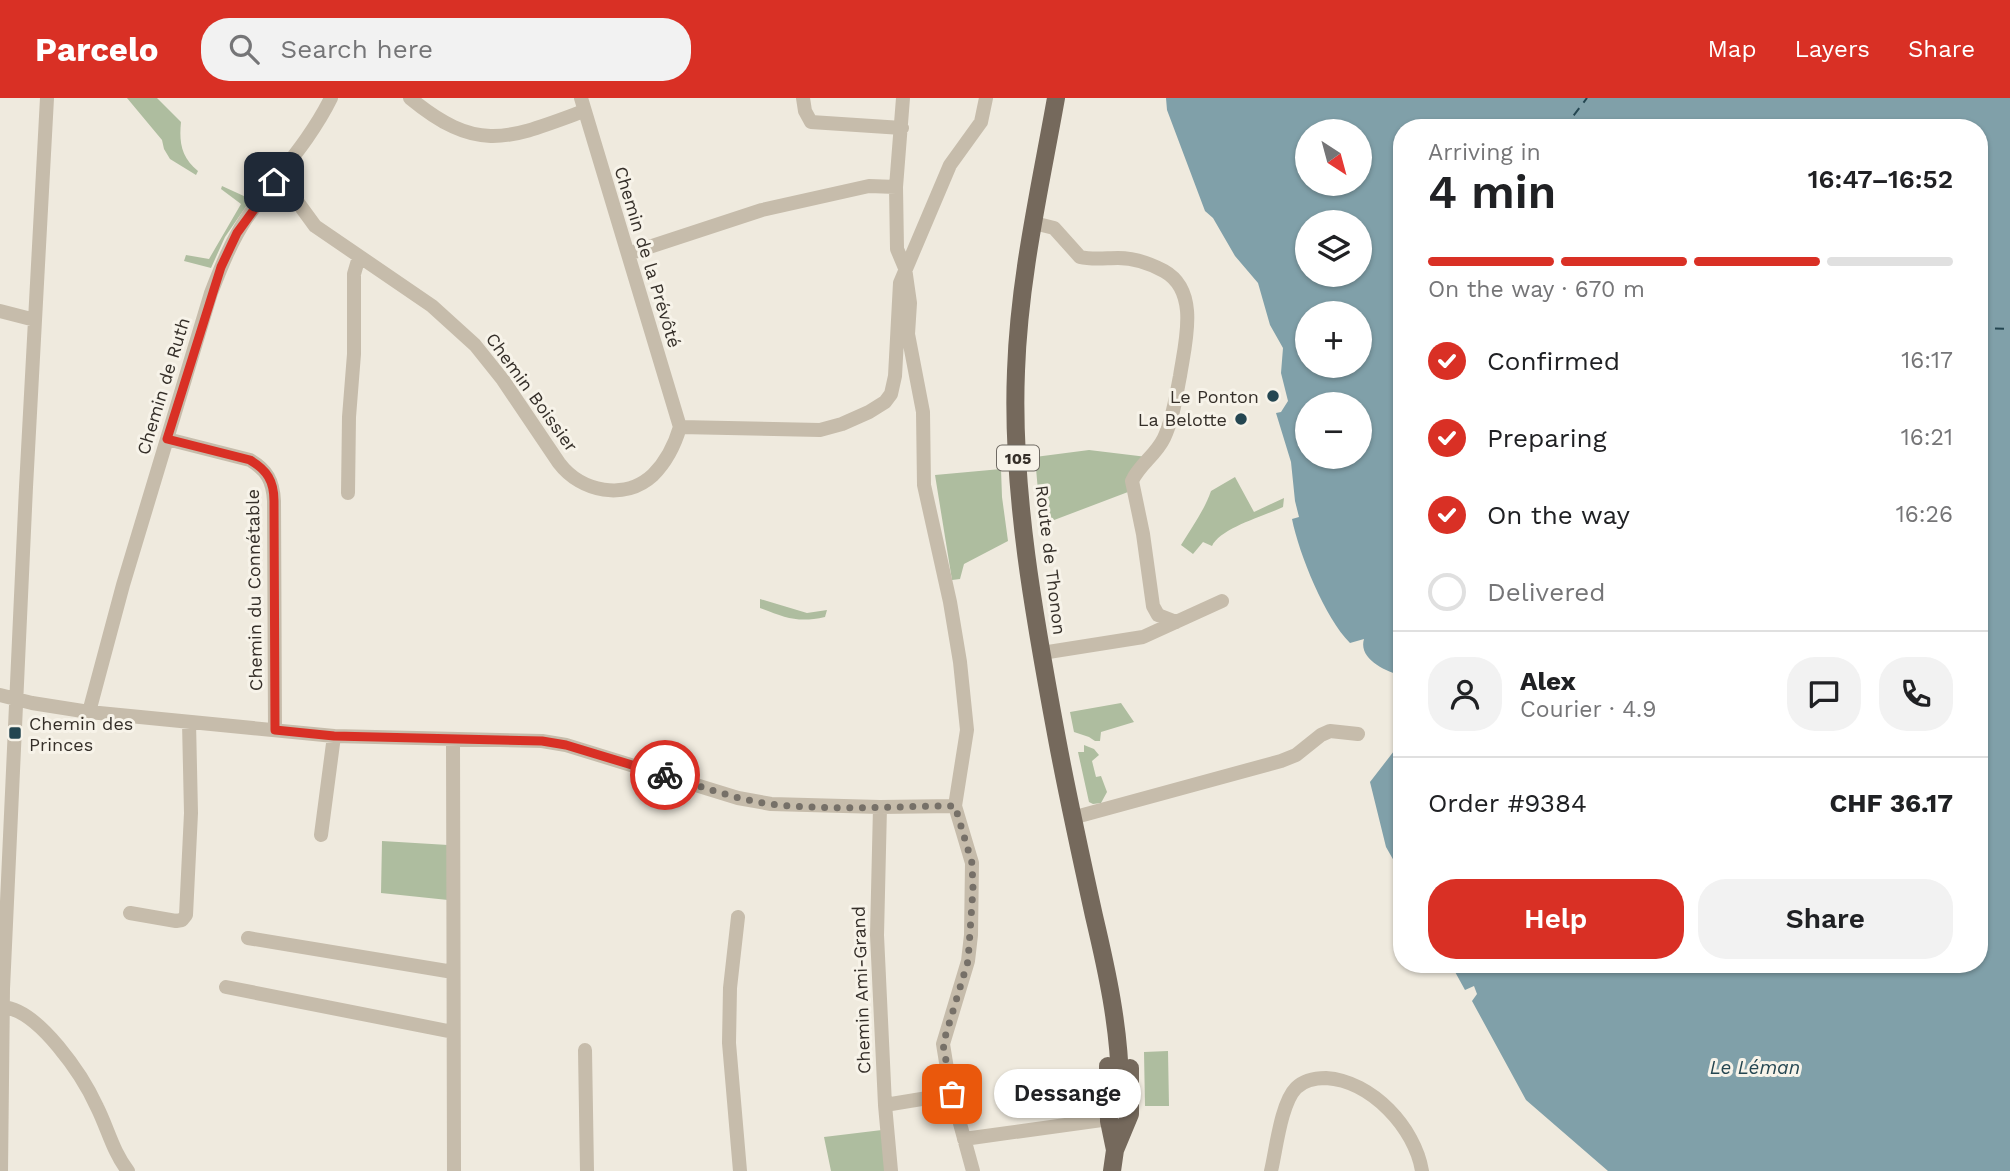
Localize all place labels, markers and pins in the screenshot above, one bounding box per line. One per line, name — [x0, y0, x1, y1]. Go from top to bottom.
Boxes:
pin — [244, 152, 304, 212]
place label: Le Ponton — [1170, 386, 1259, 407]
marker: Le Ponton — [1265, 388, 1281, 404]
place label: La Belotte — [1138, 409, 1227, 430]
marker: La Belotte — [1233, 411, 1249, 427]
place label: Chemin des Princes — [29, 713, 133, 755]
marker: Chemin des Princes — [7, 725, 23, 741]
pin — [922, 1064, 982, 1124]
callout: Dessange — [994, 1070, 1141, 1118]

